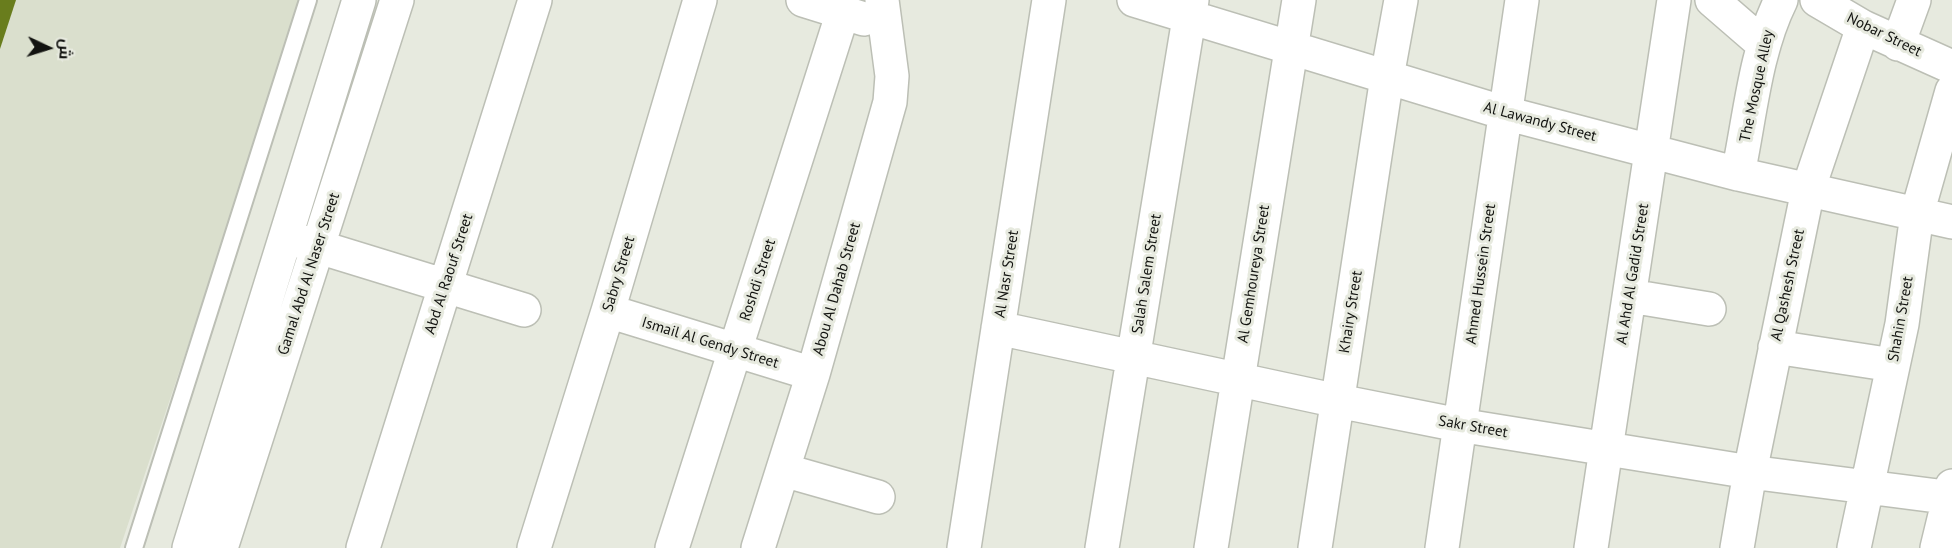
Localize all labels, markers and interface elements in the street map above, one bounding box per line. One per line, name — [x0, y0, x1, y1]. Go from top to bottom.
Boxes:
street label: Nobar Street — [1844, 9, 1924, 61]
north arrow — [18, 18, 78, 78]
street label: The Mosque Alley — [1736, 28, 1778, 144]
text: ش — [55, 38, 77, 60]
street label: Al Lawandy Street — [1482, 98, 1598, 146]
street label: Gamal Abd Al Naser Street — [274, 191, 344, 357]
street label: Al Ahd Al Gadid Street — [1613, 202, 1653, 346]
street label: Ahmed Hussein Street — [1462, 203, 1500, 345]
street label: Al Gemhoureya Street — [1234, 204, 1274, 344]
street label: Abd Al Raouf Street — [421, 212, 477, 336]
street label: Salah Salem Street — [1129, 213, 1165, 335]
street label: Abou Al Dahab Street — [809, 220, 865, 358]
street label: Al Qashesh Street — [1767, 227, 1809, 343]
street label: Al Nasr Street — [991, 229, 1023, 319]
street label: Sabry Street — [599, 234, 639, 314]
street label: Roshdi Street — [736, 237, 780, 323]
street label: Khairy Street — [1336, 269, 1366, 355]
street label: Shahin Street — [1885, 275, 1917, 363]
street label: Ismail Al Gendy Street — [639, 314, 781, 372]
street label: Sakr Street — [1437, 412, 1509, 442]

